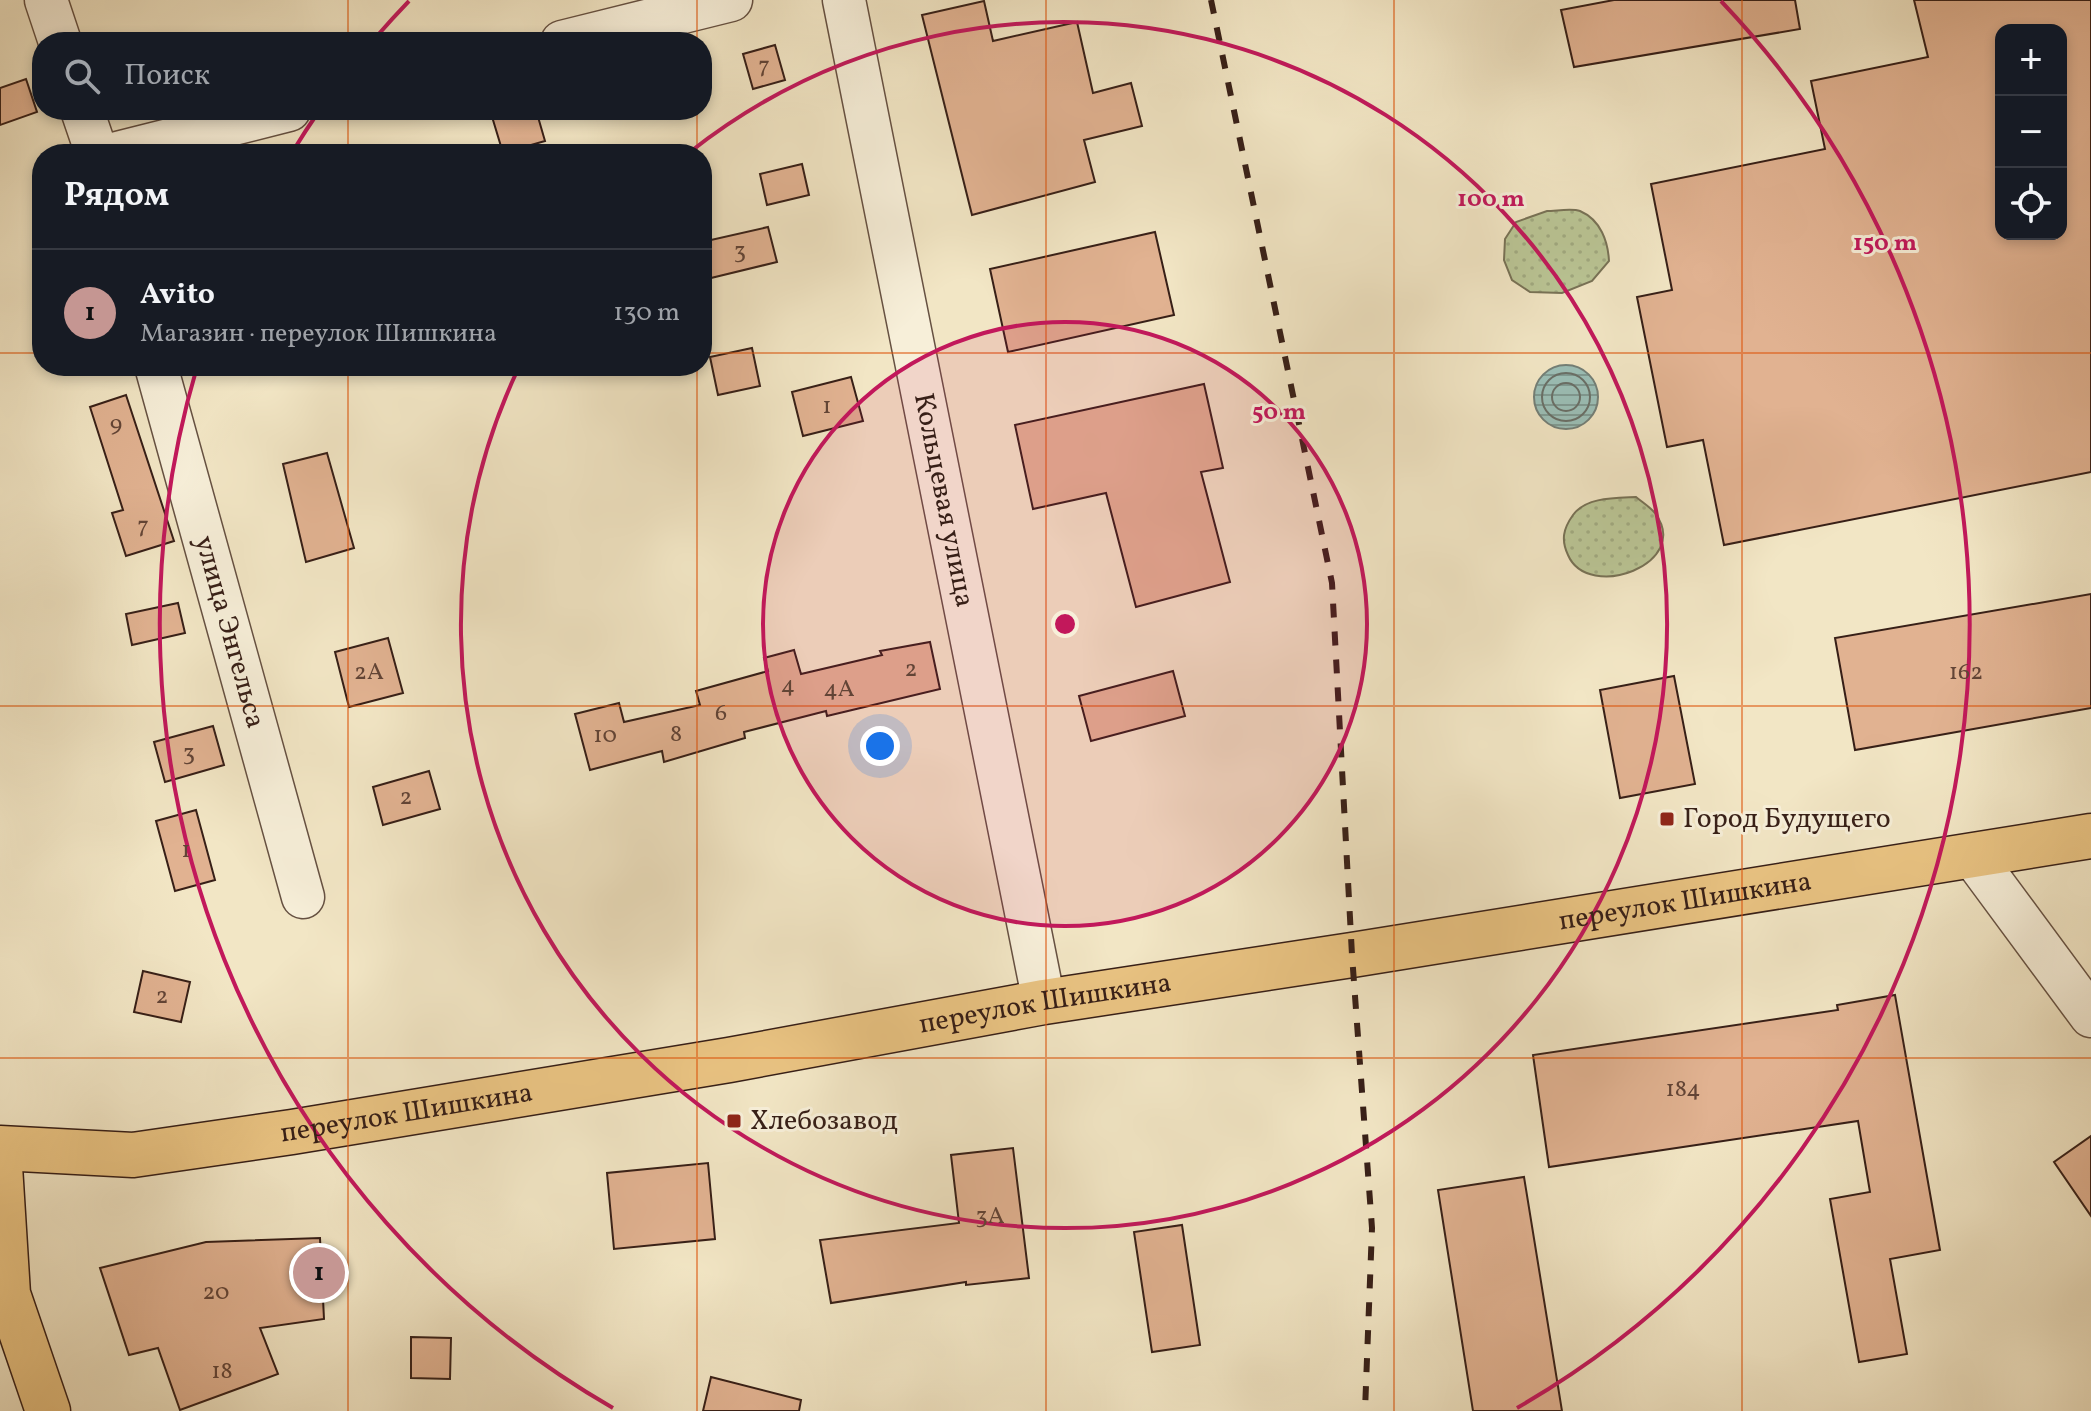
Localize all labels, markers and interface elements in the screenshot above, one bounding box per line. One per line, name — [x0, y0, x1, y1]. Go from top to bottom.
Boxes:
map controls — [1995, 24, 2067, 240]
button: + — [1995, 24, 2067, 96]
search box — [32, 32, 712, 120]
house number: 7 — [758, 50, 770, 84]
icon: search — [60, 54, 104, 98]
text: Поиск — [124, 55, 210, 97]
button: − — [1995, 96, 2067, 168]
button: locate — [1995, 168, 2067, 240]
text: Рядом — [64, 173, 169, 220]
text: 100 m — [1457, 183, 1525, 217]
text: 150 m — [1853, 227, 1917, 261]
house number: 3 — [734, 235, 746, 269]
text: Avito — [140, 274, 215, 316]
text: 1 — [85, 295, 95, 331]
text: 130 m — [613, 295, 680, 331]
text: Магазин · переулок Шишкина — [140, 316, 497, 352]
house number: 1 — [822, 390, 832, 424]
street label: Кольцевая улица — [903, 390, 984, 611]
text: 50 m — [1252, 396, 1306, 430]
house number: 9 — [110, 408, 122, 442]
house number: 7 — [137, 510, 149, 544]
street label: улица Энгельса — [184, 531, 275, 733]
centre of rings — [1051, 610, 1079, 638]
house number: 2 — [905, 653, 917, 687]
house number: 2А — [354, 656, 384, 690]
house number: 162 — [1949, 656, 1983, 690]
house number: 4 — [781, 669, 795, 703]
house number: 4А — [823, 673, 855, 707]
house number: 6 — [715, 697, 727, 731]
house number: 8 — [670, 718, 682, 752]
house number: 10 — [593, 719, 617, 753]
your location — [860, 726, 900, 766]
house number: 3 — [183, 737, 195, 771]
house number: 2 — [400, 781, 412, 815]
place label: Город Будущего — [1683, 800, 1891, 839]
marker: Город Будущего — [1658, 810, 1676, 828]
house number: 1 — [181, 834, 191, 868]
street label: переулок Шишкина — [1556, 862, 1814, 941]
street label: переулок Шишкина — [916, 963, 1174, 1044]
house number: 2 — [156, 980, 168, 1014]
street label: переулок Шишкина — [278, 1073, 536, 1153]
house number: 184 — [1665, 1073, 1701, 1107]
place label: Хлебозавод — [750, 1102, 898, 1141]
marker: Хлебозавод — [725, 1112, 743, 1130]
house number: 3А — [975, 1200, 1005, 1234]
pin: 1 — [293, 1243, 345, 1303]
house number: 20 — [202, 1276, 230, 1310]
house number: 18 — [211, 1355, 233, 1389]

